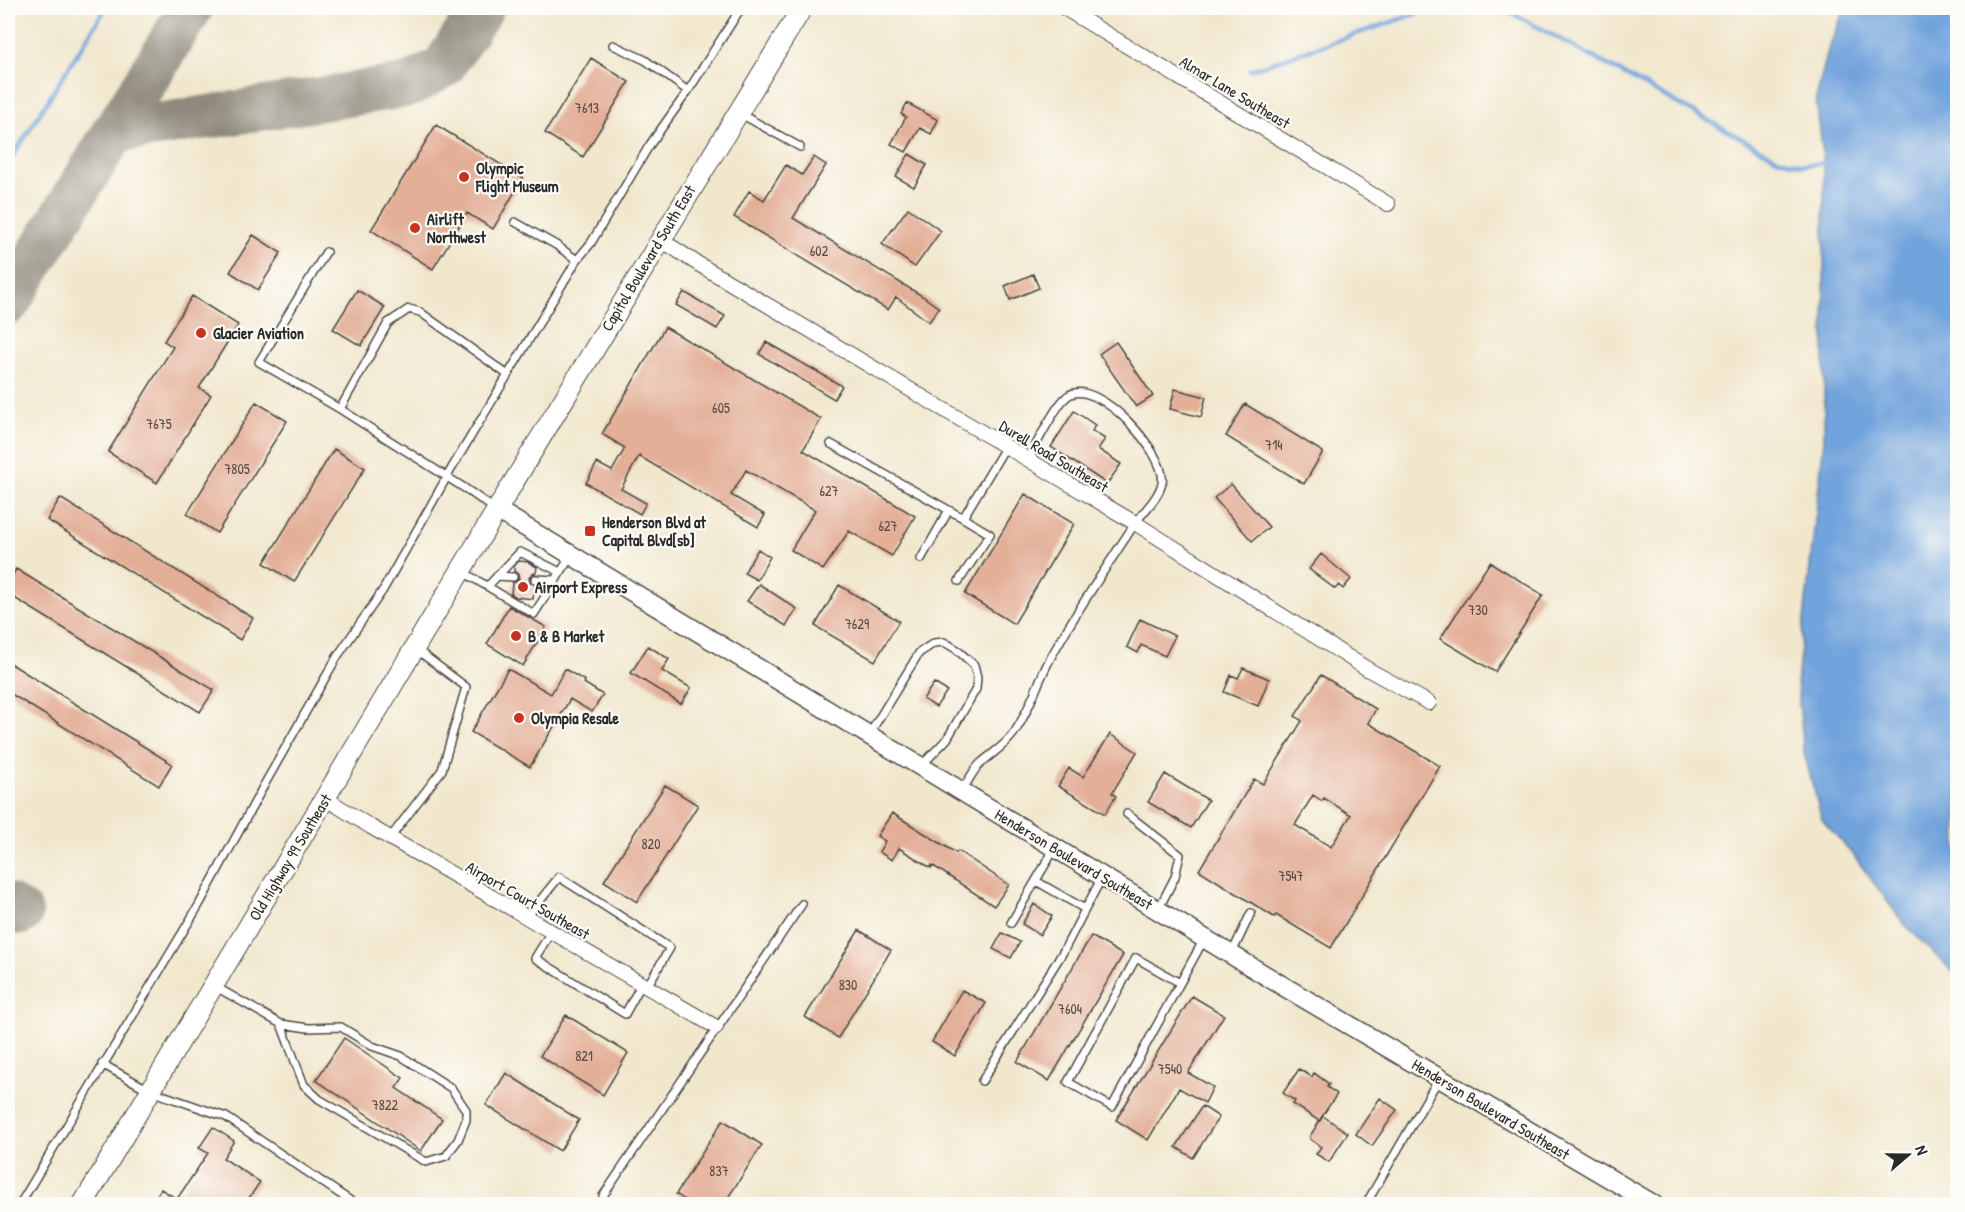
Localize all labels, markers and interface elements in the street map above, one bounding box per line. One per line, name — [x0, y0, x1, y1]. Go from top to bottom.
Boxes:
street label: Almar Lane Southeast — [1176, 50, 1295, 134]
house number: 7613 — [575, 98, 599, 117]
place label: Olympic Flight Museum — [475, 157, 559, 198]
marker: Olympic Flight Museum — [457, 170, 471, 184]
street label: Capitol Boulevard South East — [596, 180, 701, 335]
place label: Airlift Northwest — [427, 208, 486, 248]
marker: Airlift Northwest — [408, 221, 422, 235]
house number: 602 — [810, 241, 829, 260]
place label: Glacier Aviation — [213, 322, 304, 344]
marker: Glacier Aviation — [194, 326, 208, 340]
house number: 605 — [712, 398, 730, 417]
house number: 7675 — [146, 414, 172, 433]
street label: Durell Road Southeast — [995, 415, 1113, 498]
house number: 714 — [1265, 435, 1283, 454]
house number: 7805 — [224, 459, 250, 478]
house number: 627 — [819, 481, 839, 500]
place label: Henderson Blvd at Capital Blvd[sb] — [602, 511, 706, 552]
house number: 627 — [878, 516, 898, 535]
marker: Henderson Blvd at Capital Blvd[sb] — [583, 524, 597, 538]
place label: Airport Express — [535, 576, 628, 599]
marker: Airport Express — [516, 580, 530, 594]
house number: 730 — [1468, 600, 1488, 619]
house number: 7629 — [845, 614, 869, 633]
place label: B & B Market — [528, 625, 605, 647]
marker: B & B Market — [509, 629, 523, 643]
place label: Olympia Resale — [531, 707, 620, 730]
marker: Olympia Resale — [512, 711, 526, 725]
street label: Old Highway 99 Southeast — [243, 789, 337, 924]
street label: Henderson Boulevard Southeast — [991, 803, 1157, 915]
house number: 820 — [642, 834, 660, 853]
street label: Airport Court Southeast — [462, 856, 594, 945]
house number: 7547 — [1278, 866, 1304, 885]
house number: 830 — [839, 975, 857, 994]
house number: 7604 — [1058, 999, 1082, 1018]
house number: 821 — [575, 1046, 593, 1065]
street label: Henderson Boulevard Southeast — [1408, 1053, 1574, 1165]
house number: 7540 — [1158, 1059, 1182, 1078]
house number: 7822 — [372, 1095, 398, 1114]
north arrow — [1878, 1125, 1938, 1185]
text: N — [1910, 1142, 1934, 1158]
house number: 837 — [709, 1161, 729, 1180]

